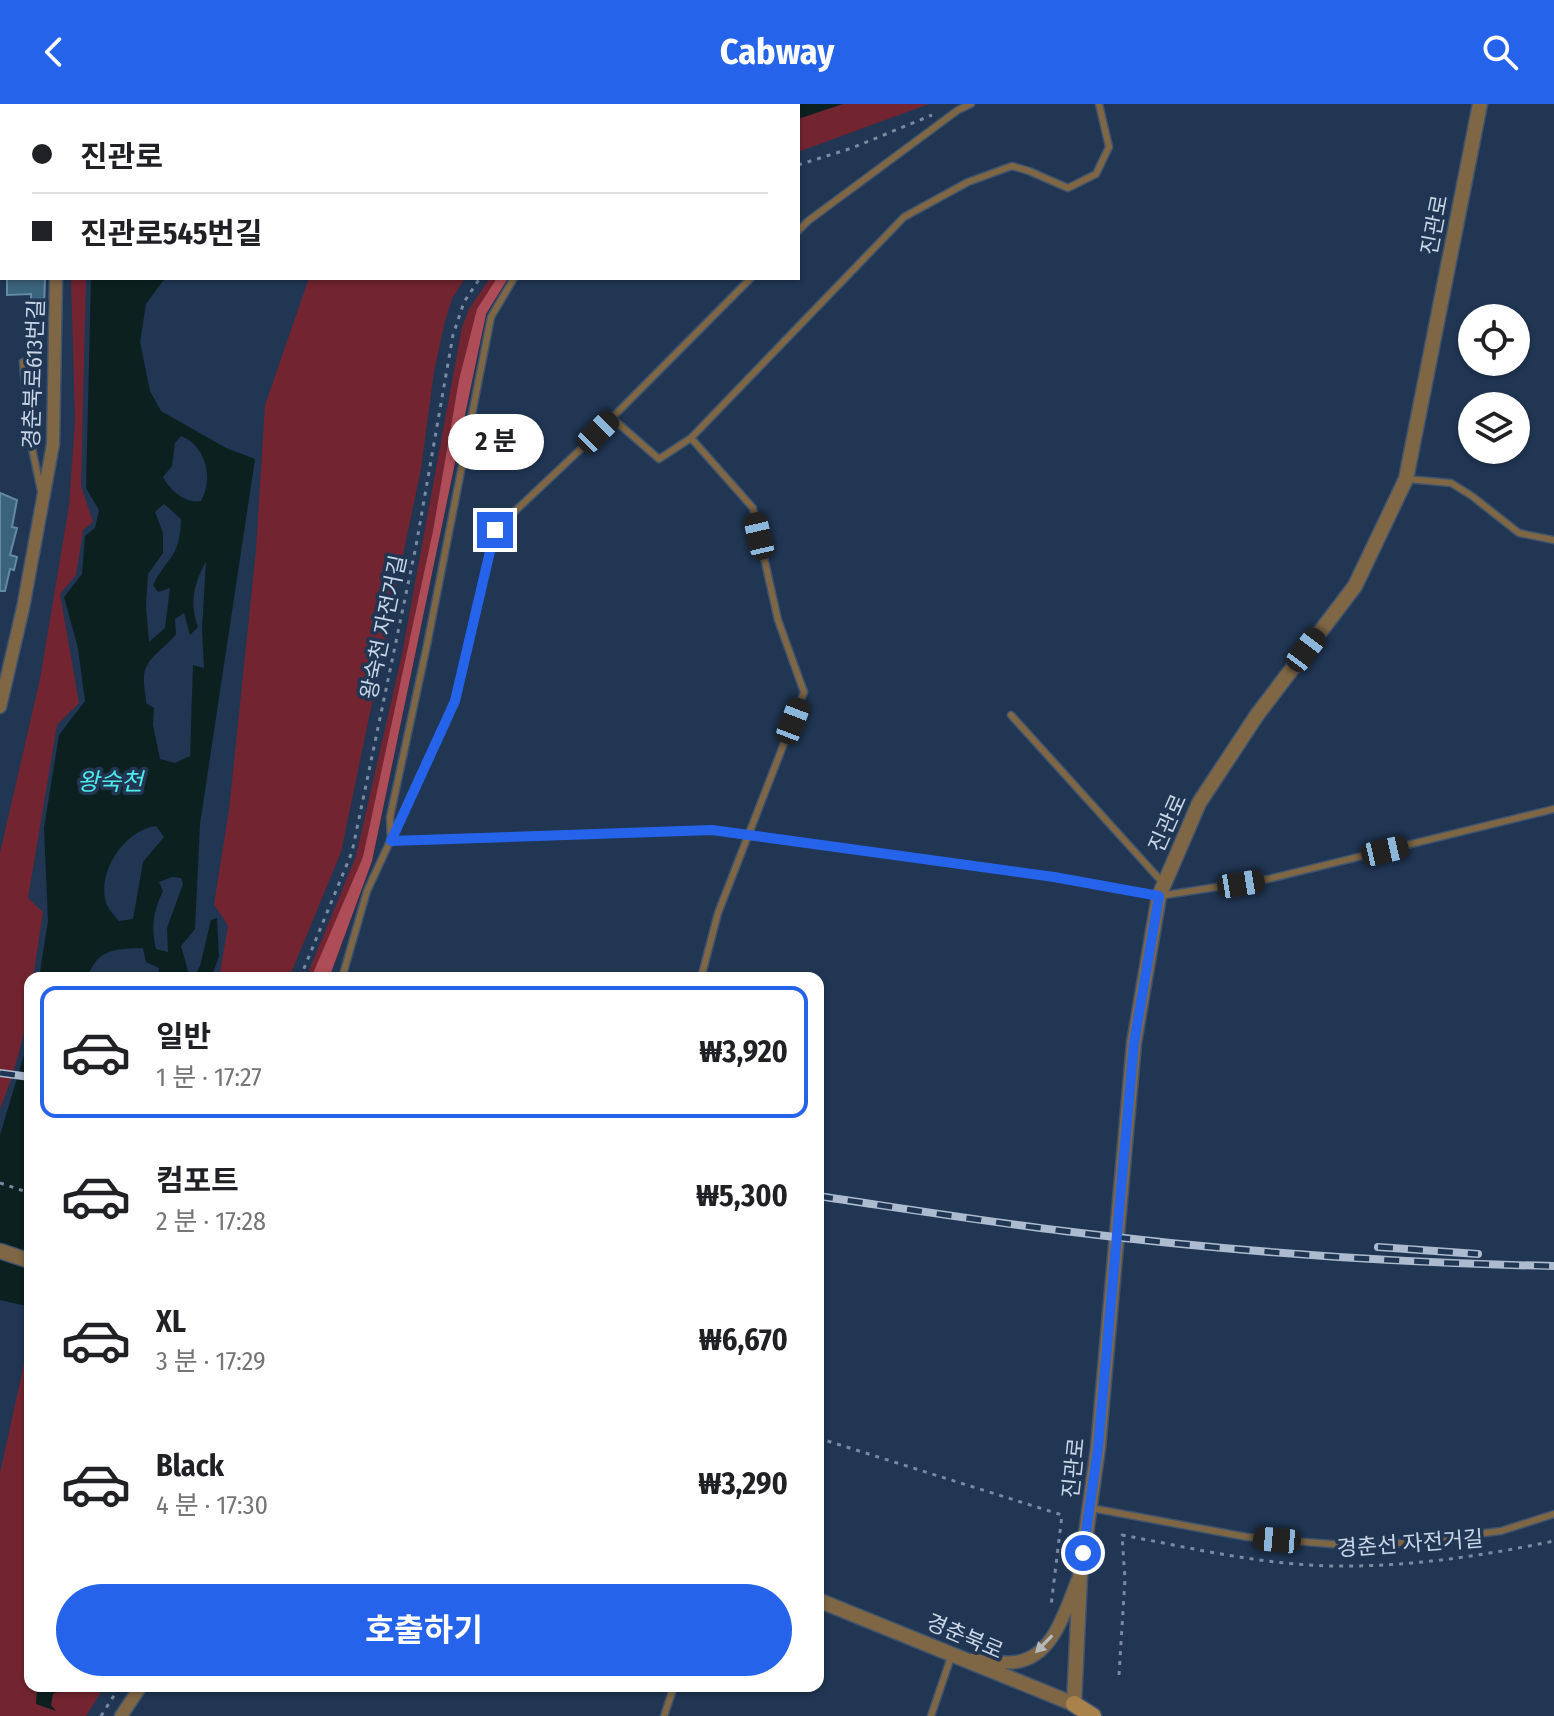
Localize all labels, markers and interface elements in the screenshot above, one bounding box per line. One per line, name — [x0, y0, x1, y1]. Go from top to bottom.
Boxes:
icon: back — [32, 30, 76, 74]
text: Cabway — [720, 30, 834, 74]
icon: search — [1478, 30, 1522, 74]
text: 진관로 — [80, 139, 163, 175]
street label: 진관로 — [1415, 193, 1454, 257]
text: 진관로545번길 — [80, 216, 263, 252]
street label: 경춘북로613번길 — [17, 299, 50, 449]
map controls — [1458, 304, 1530, 464]
button: locate — [1458, 304, 1530, 376]
button: layers — [1458, 392, 1530, 464]
car — [573, 407, 623, 457]
callout: 2 분 — [447, 414, 543, 470]
text: 2 분 — [475, 426, 517, 457]
car — [742, 510, 776, 562]
route end — [477, 512, 513, 548]
street label: 왕숙천 자전거길 — [355, 552, 412, 702]
car — [1282, 624, 1330, 676]
car — [773, 694, 813, 748]
water label: 왕숙천 — [77, 768, 146, 796]
street label: 진관로 — [1143, 790, 1192, 856]
car — [1359, 834, 1411, 868]
car — [1215, 868, 1267, 900]
icon: car — [60, 1016, 132, 1088]
text: 일반 — [156, 1019, 211, 1055]
text: ₩3,920 — [699, 1034, 788, 1070]
text: 1 분 · 17:27 — [156, 1062, 262, 1093]
icon: car — [60, 1160, 132, 1232]
text: 컴포트 — [156, 1163, 239, 1199]
text: ₩5,300 — [696, 1178, 788, 1214]
text: 2 분 · 17:28 — [156, 1206, 266, 1237]
icon: car — [60, 1304, 132, 1376]
text: XL — [156, 1304, 186, 1340]
text: ₩6,670 — [699, 1322, 788, 1358]
text: 3 분 · 17:29 — [156, 1346, 266, 1377]
street label: 진관로 — [1057, 1436, 1090, 1500]
icon: car — [60, 1448, 132, 1520]
text: Black — [156, 1448, 224, 1484]
text: ₩3,290 — [698, 1466, 788, 1502]
text: 4 분 · 17:30 — [156, 1490, 268, 1521]
street label: 경춘선 자전거길 — [1336, 1525, 1484, 1562]
car — [1252, 1526, 1302, 1554]
route start — [1065, 1535, 1101, 1571]
button: 호출하기 — [56, 1584, 792, 1676]
street label: 경춘북로 — [922, 1608, 1007, 1665]
one-way arrow — [1035, 1634, 1053, 1653]

